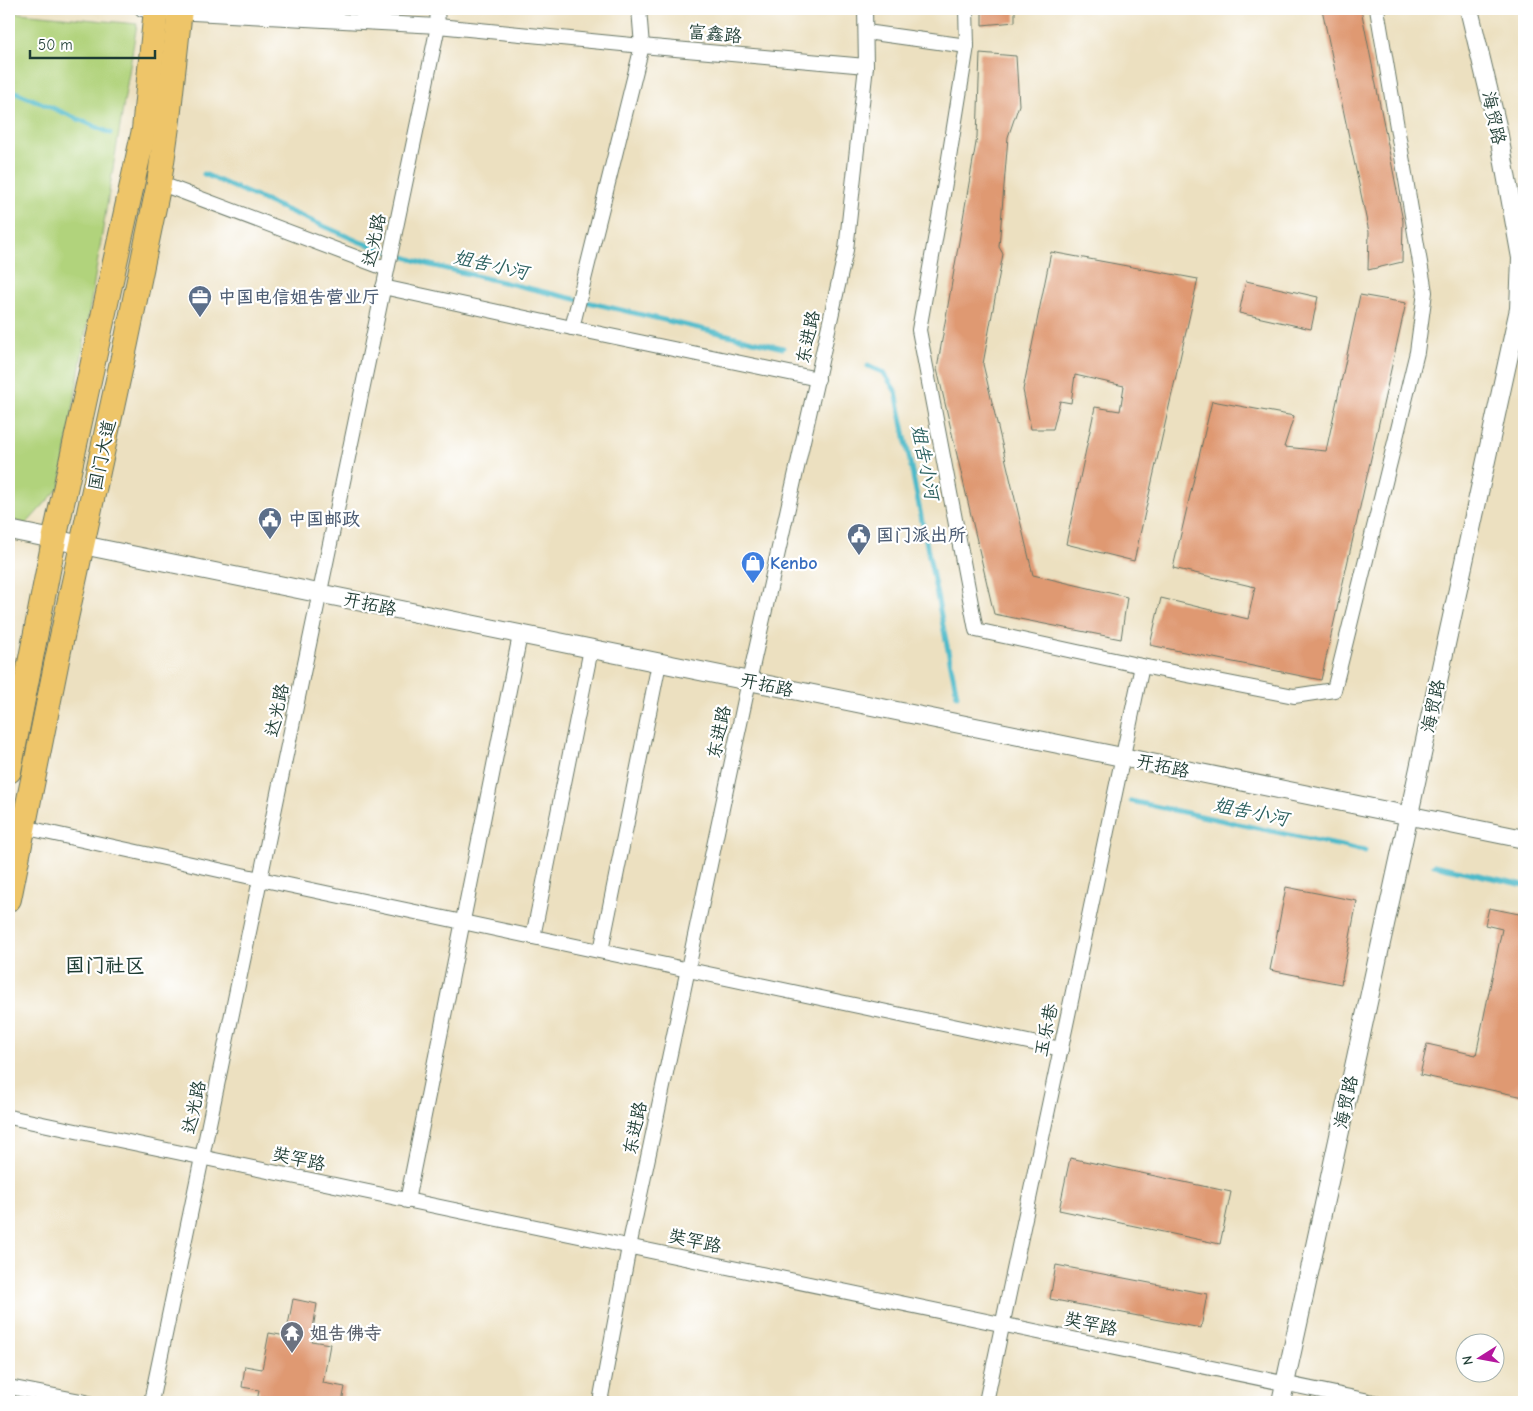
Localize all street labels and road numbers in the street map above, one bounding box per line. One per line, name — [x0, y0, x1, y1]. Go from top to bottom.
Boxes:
street label: 富鑫路 — [687, 22, 743, 47]
street label: 海贸路 — [1478, 90, 1509, 147]
street label: 达光路 — [359, 212, 390, 269]
street label: 东进路 — [793, 309, 824, 366]
street label: 国门大道 — [85, 418, 120, 493]
street label: 开拓路 — [341, 589, 398, 620]
street label: 开拓路 — [738, 670, 795, 701]
street label: 海贸路 — [1418, 678, 1449, 735]
street label: 达光路 — [262, 682, 293, 739]
street label: 东进路 — [704, 704, 735, 761]
street label: 开拓路 — [1134, 751, 1191, 782]
street label: 玉乐巷 — [1031, 1002, 1062, 1059]
street label: 海贸路 — [1331, 1074, 1362, 1131]
street label: 达光路 — [179, 1079, 210, 1136]
street label: 东进路 — [620, 1100, 651, 1157]
street label: 奘罕路 — [270, 1144, 327, 1175]
street label: 奘罕路 — [666, 1226, 723, 1257]
street label: 奘罕路 — [1062, 1309, 1119, 1340]

